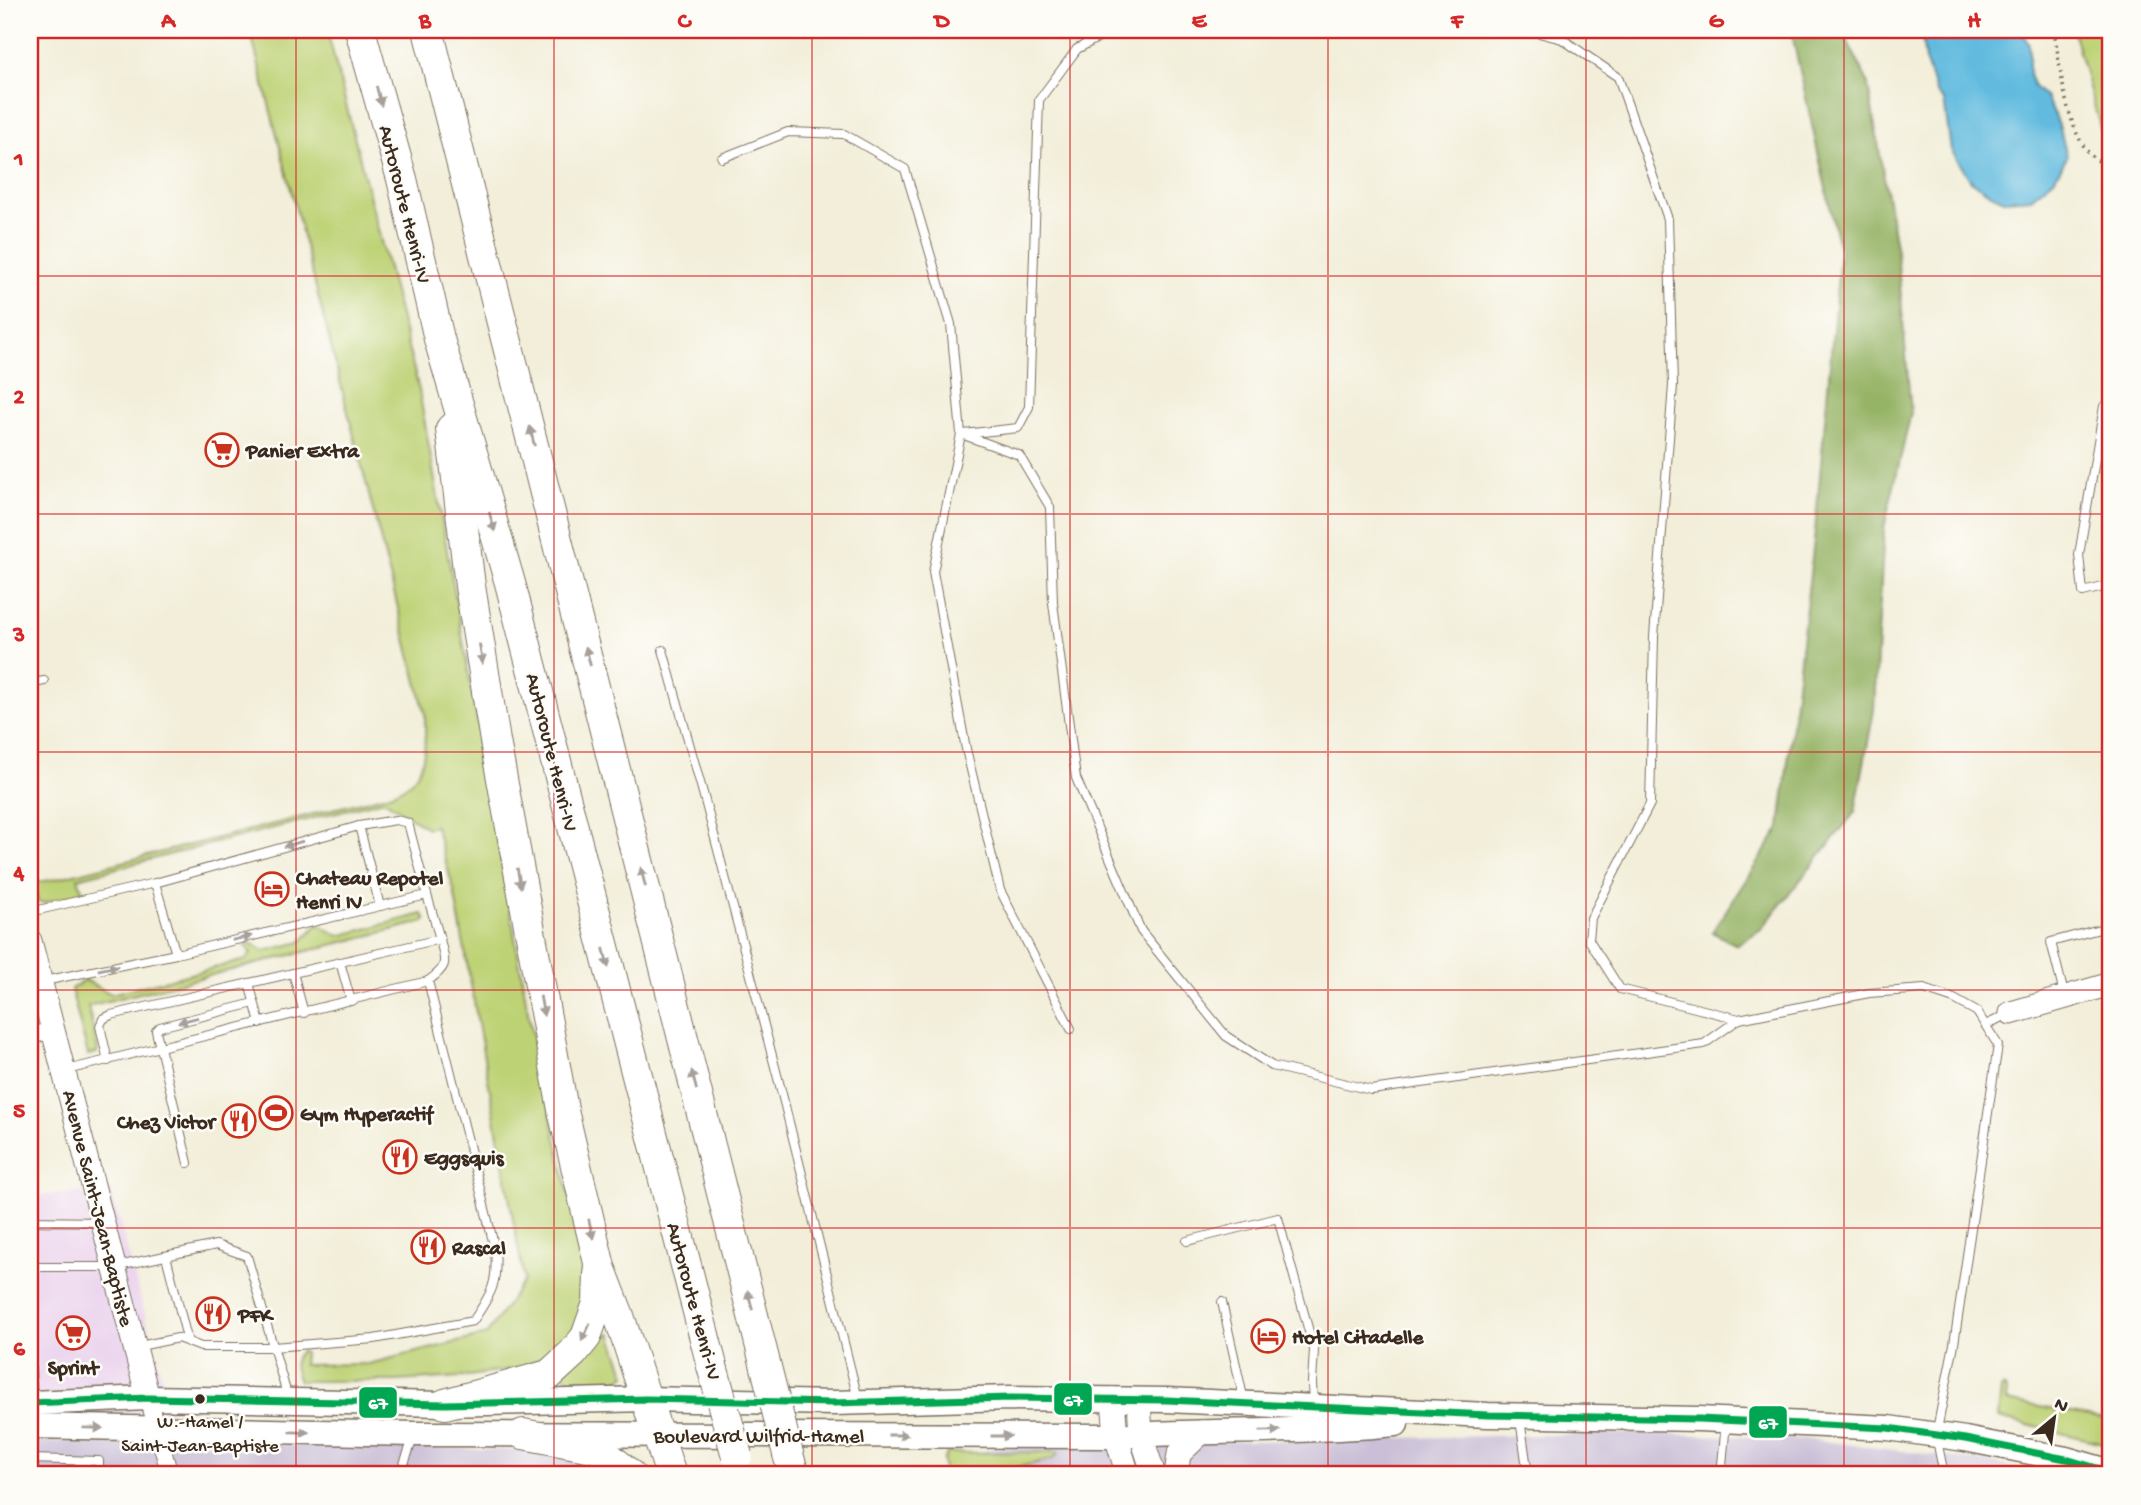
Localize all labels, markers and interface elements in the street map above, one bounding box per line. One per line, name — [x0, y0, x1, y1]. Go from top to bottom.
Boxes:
text: A — [160, 9, 176, 36]
text: B — [418, 9, 432, 36]
text: C — [678, 9, 693, 36]
text: D — [933, 9, 951, 36]
text: E — [1192, 9, 1208, 36]
text: F — [1450, 9, 1465, 36]
text: G — [1709, 9, 1725, 36]
text: H — [1967, 9, 1981, 36]
one-way arrow — [374, 85, 384, 106]
street label: Autoroute Henri-IV — [371, 123, 434, 287]
text: 1 — [13, 147, 24, 174]
text: 2 — [13, 385, 25, 412]
one-way arrow — [526, 424, 537, 446]
supermarket icon: Panier Extra — [203, 431, 241, 469]
place label: Panier Extra — [245, 441, 360, 466]
one-way arrow — [488, 512, 498, 533]
text: 3 — [12, 623, 25, 650]
one-way arrow — [476, 643, 487, 665]
one-way arrow — [582, 645, 593, 667]
street label: Autoroute Henri-IV — [518, 671, 581, 835]
one-way arrow — [282, 839, 304, 850]
text: 4 — [13, 861, 25, 888]
one-way arrow — [637, 866, 648, 888]
one-way arrow — [514, 867, 525, 889]
place label: Chateau Repotel Henri IV — [295, 868, 444, 917]
hotel icon: Chateau Repotel Henri IV — [253, 870, 291, 908]
one-way arrow — [231, 932, 253, 943]
one-way arrow — [601, 947, 612, 969]
one-way arrow — [97, 963, 119, 974]
one-way arrow — [537, 995, 548, 1017]
one-way arrow — [177, 1015, 199, 1026]
one-way arrow — [688, 1068, 699, 1090]
street label: Avenue Saint-Jean-Baptiste — [54, 1088, 137, 1331]
sports icon: Gym Hyperactif — [257, 1094, 295, 1132]
text: 5 — [13, 1099, 25, 1126]
restaurant icon: Chez Victor — [220, 1102, 258, 1140]
place label: Gym Hyperactif — [300, 1104, 435, 1129]
place label: Chez Victor — [116, 1112, 218, 1137]
restaurant icon: Eggsquis — [381, 1138, 419, 1176]
place label: Eggsquis — [424, 1148, 505, 1173]
one-way arrow — [586, 1218, 597, 1240]
street label: Autoroute Henri-IV — [659, 1220, 725, 1384]
restaurant icon: Rascal — [409, 1228, 447, 1266]
place label: Rascal — [451, 1238, 506, 1263]
one-way arrow — [744, 1289, 755, 1311]
restaurant icon: PFK — [194, 1295, 232, 1333]
place label: PFK — [237, 1305, 274, 1330]
supermarket icon: Sprint — [54, 1314, 92, 1352]
hotel icon: Hotel Citadelle — [1249, 1317, 1287, 1355]
one-way arrow — [580, 1322, 592, 1342]
place label: Hotel Citadelle — [1292, 1327, 1424, 1352]
text: 6 — [13, 1337, 26, 1364]
place label: Sprint — [48, 1358, 101, 1383]
line badge: 67 — [1053, 1382, 1093, 1416]
north arrow — [2018, 1382, 2088, 1452]
line badge: 67 — [358, 1386, 398, 1419]
text: 67 — [1063, 1391, 1084, 1414]
marker: W.-Hamel / Saint-Jean-Baptiste — [193, 1392, 207, 1406]
text: N — [2050, 1393, 2072, 1419]
text: 67 — [368, 1394, 389, 1417]
line badge: 67 — [1748, 1405, 1788, 1439]
place label: W.-Hamel / Saint-Jean-Baptiste — [121, 1412, 279, 1459]
text: 67 — [1758, 1414, 1779, 1437]
one-way arrow — [83, 1422, 105, 1433]
one-way arrow — [1260, 1425, 1282, 1436]
one-way arrow — [288, 1426, 310, 1437]
street label: Boulevard Wilfrid-Hamel — [653, 1426, 864, 1451]
one-way arrow — [887, 1429, 909, 1441]
one-way arrow — [990, 1430, 1012, 1442]

